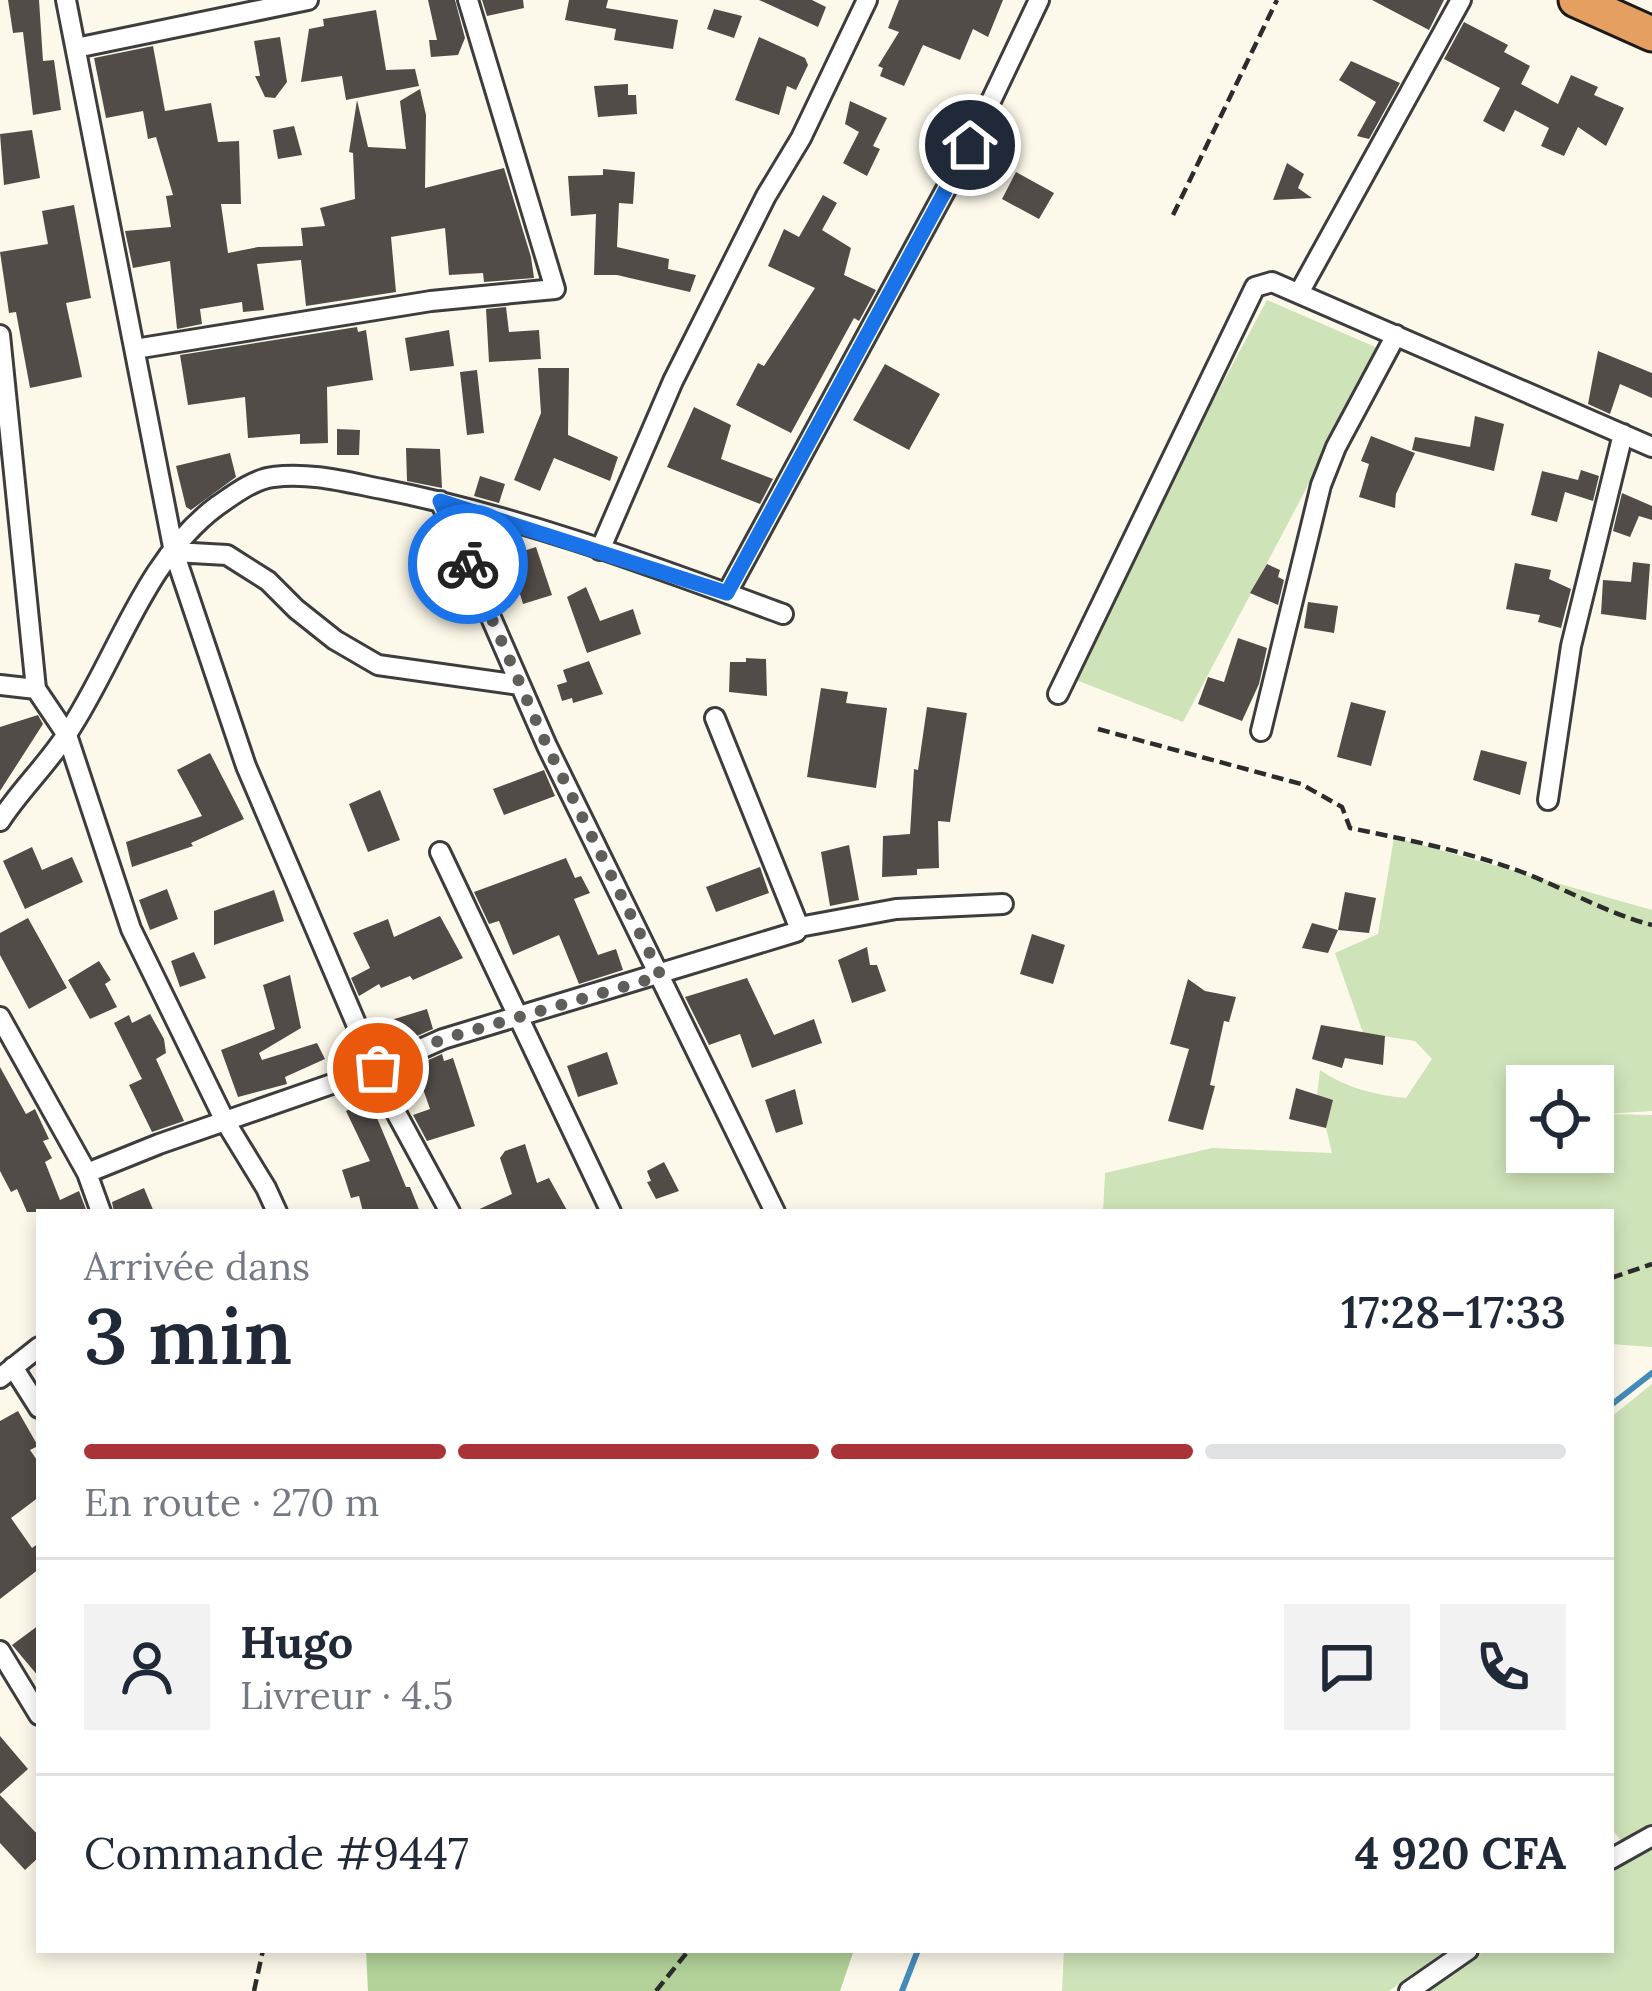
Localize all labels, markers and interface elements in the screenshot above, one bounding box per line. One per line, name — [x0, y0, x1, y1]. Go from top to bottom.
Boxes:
pin — [919, 94, 1021, 196]
icon: home — [937, 112, 1003, 178]
courier — [408, 504, 528, 624]
icon: bike — [435, 531, 501, 597]
pin — [327, 1017, 429, 1119]
icon: bag — [345, 1035, 411, 1101]
map controls — [1506, 1065, 1614, 1173]
button: locate — [1506, 1065, 1614, 1173]
text: Arrivée dans — [84, 1241, 310, 1291]
text: 17:28–17:33 — [1341, 1283, 1566, 1340]
text: 3 min — [84, 1286, 293, 1385]
text: En route · 270 m — [84, 1477, 380, 1527]
button: person — [84, 1604, 210, 1730]
button: chat — [1284, 1604, 1410, 1730]
button: phone — [1440, 1604, 1566, 1730]
text: Hugo — [240, 1613, 353, 1670]
text: Livreur · 4.5 — [240, 1670, 453, 1720]
text: Commande #9447 — [84, 1824, 469, 1881]
text: 4 920 CFA — [1355, 1824, 1566, 1881]

